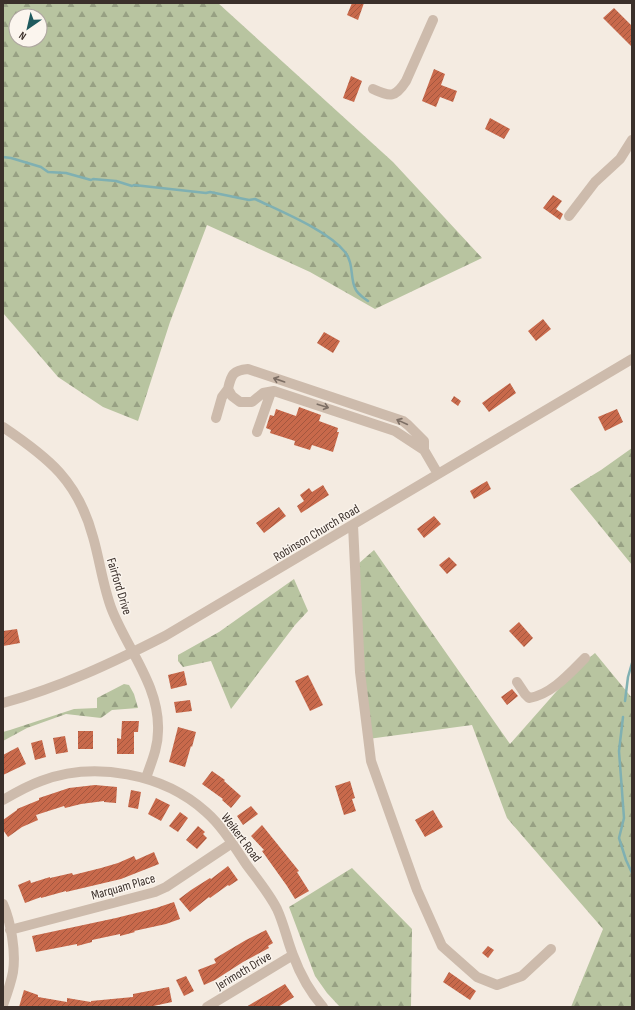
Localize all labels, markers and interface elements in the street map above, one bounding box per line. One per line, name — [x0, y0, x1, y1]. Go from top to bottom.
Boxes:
north arrow — [8, 8, 48, 48]
text: N — [17, 29, 29, 43]
one-way arrow — [273, 375, 285, 383]
one-way arrow — [316, 403, 329, 410]
one-way arrow — [396, 418, 408, 425]
street label: Robinson Church Road — [271, 501, 362, 565]
street label: Fairford Drive — [103, 556, 135, 617]
street label: Weikert Road — [218, 810, 265, 865]
street label: Marquam Place — [89, 870, 157, 904]
street label: Jerimoth Drive — [212, 948, 274, 994]

